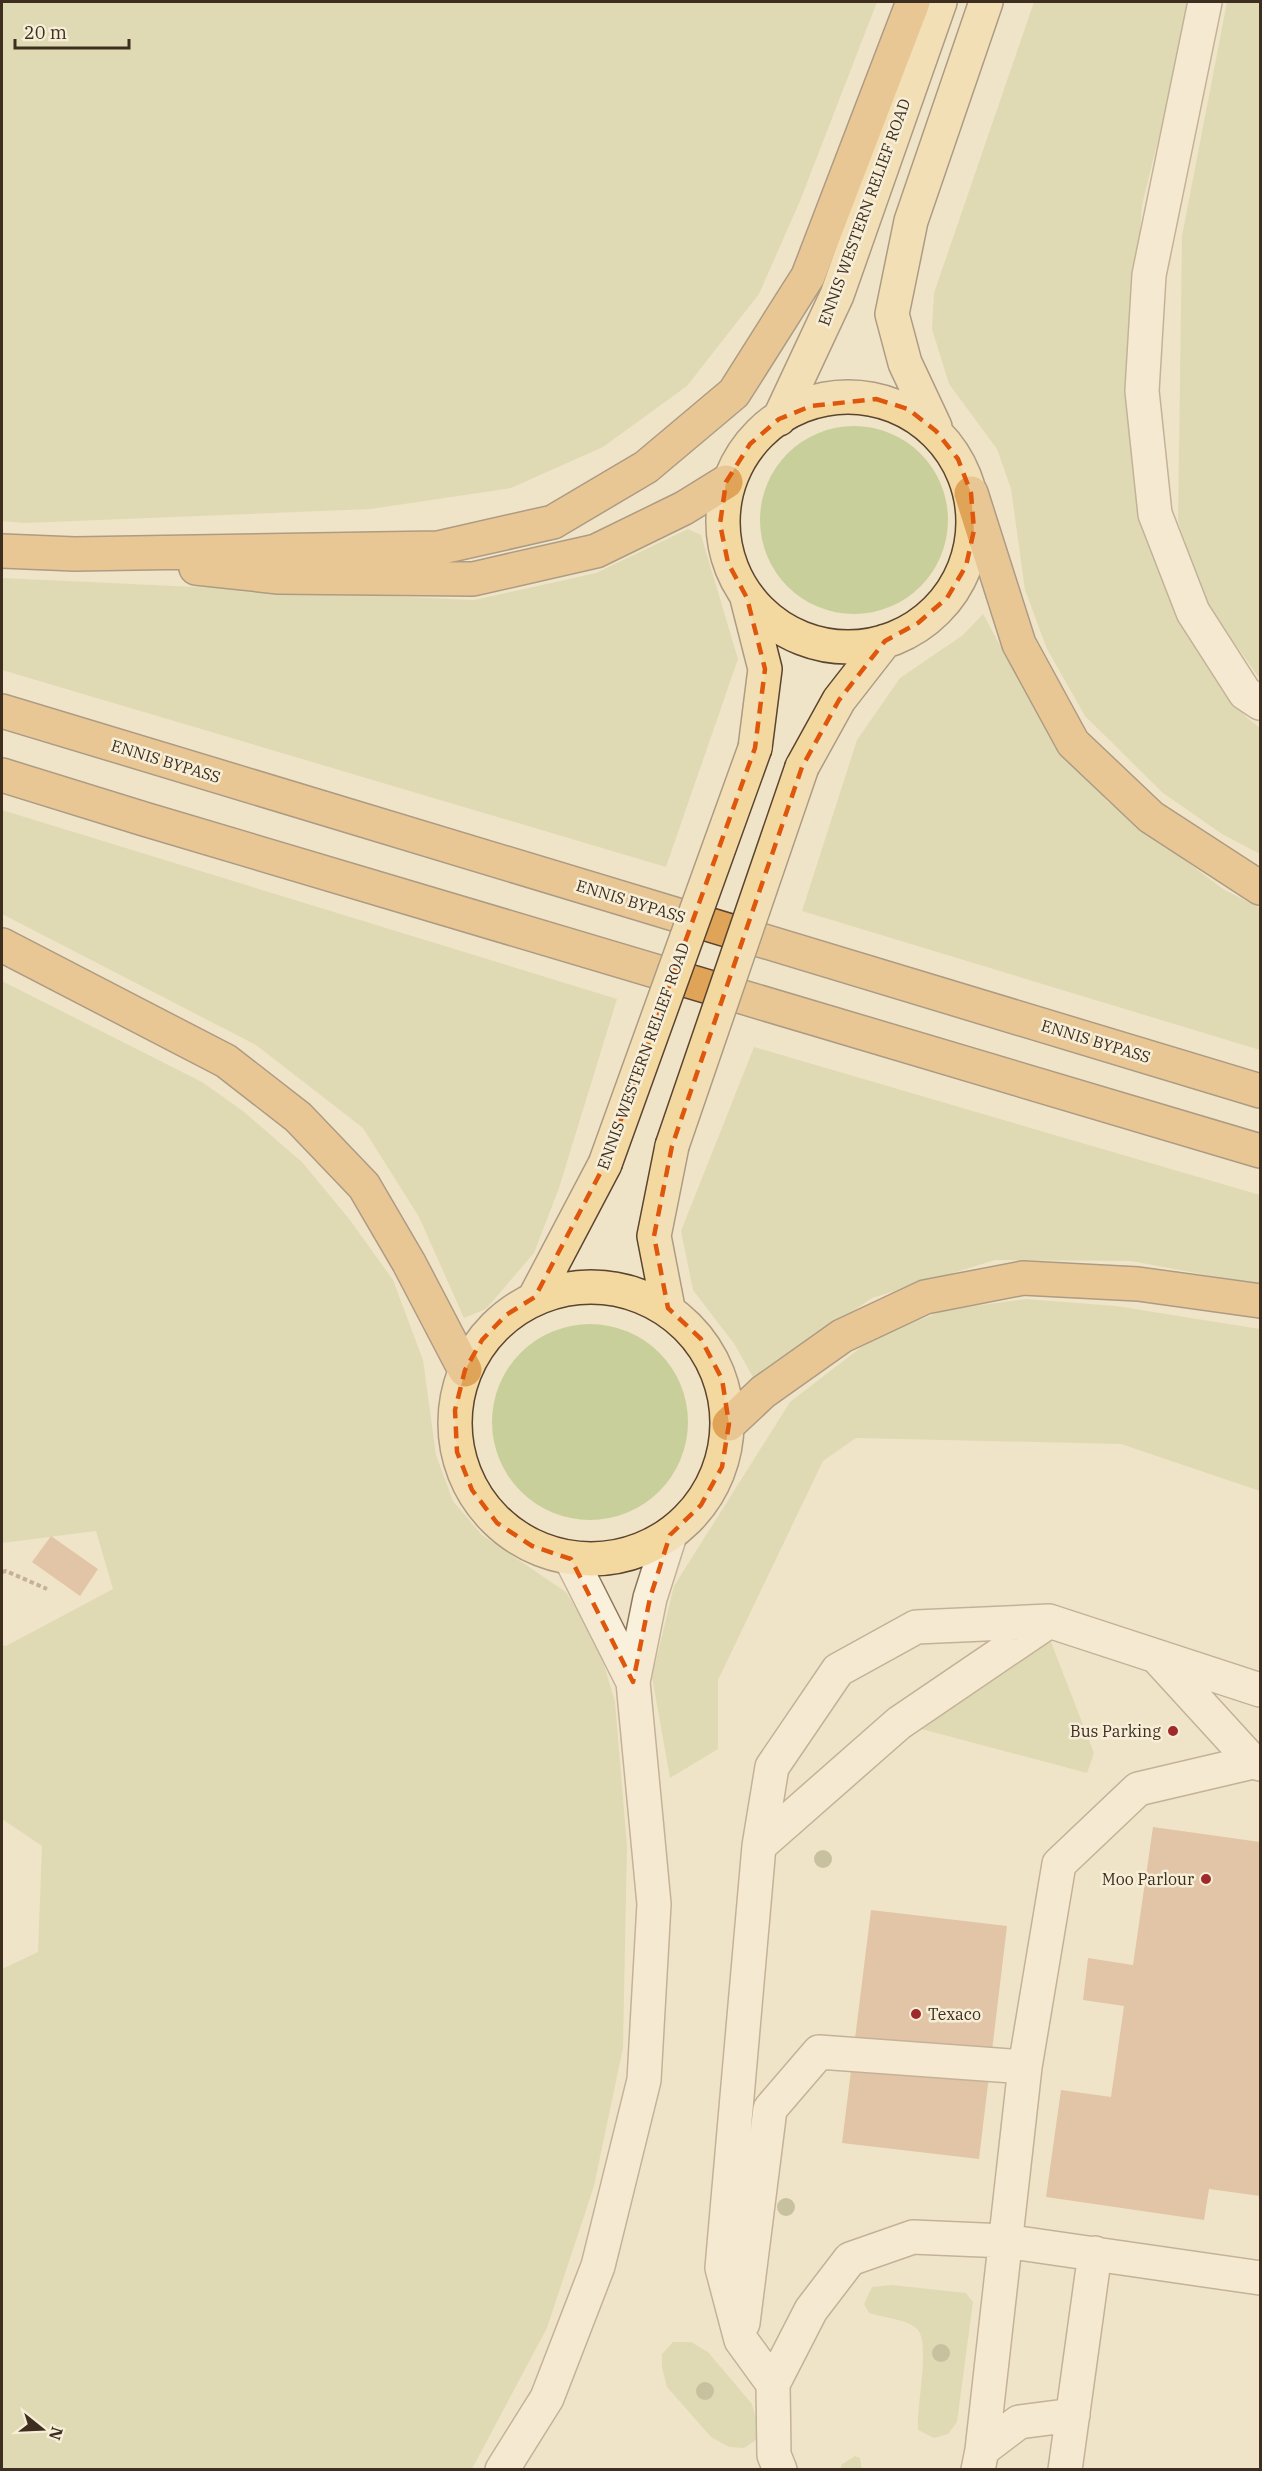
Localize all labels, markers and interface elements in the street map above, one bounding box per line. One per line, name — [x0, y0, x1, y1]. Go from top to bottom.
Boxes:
scale bar — [15, 12, 129, 50]
text: 20 m — [24, 21, 67, 44]
street label: ENNIS WESTERN RELIEF ROAD — [814, 96, 914, 328]
street label: ENNIS BYPASS — [109, 735, 223, 787]
street label: ENNIS BYPASS — [574, 875, 688, 927]
street label: ENNIS WESTERN RELIEF ROAD — [593, 940, 693, 1172]
street label: ENNIS BYPASS — [1039, 1015, 1153, 1067]
place label: Bus Parking — [1070, 1721, 1161, 1741]
marker: Bus Parking — [1166, 1724, 1180, 1738]
place label: Moo Parlour — [1102, 1869, 1194, 1889]
marker: Moo Parlour — [1199, 1872, 1213, 1886]
place label: Texaco — [928, 2004, 981, 2024]
marker: Texaco — [909, 2007, 923, 2021]
north arrow — [12, 2399, 72, 2459]
text: N — [45, 2425, 68, 2443]

